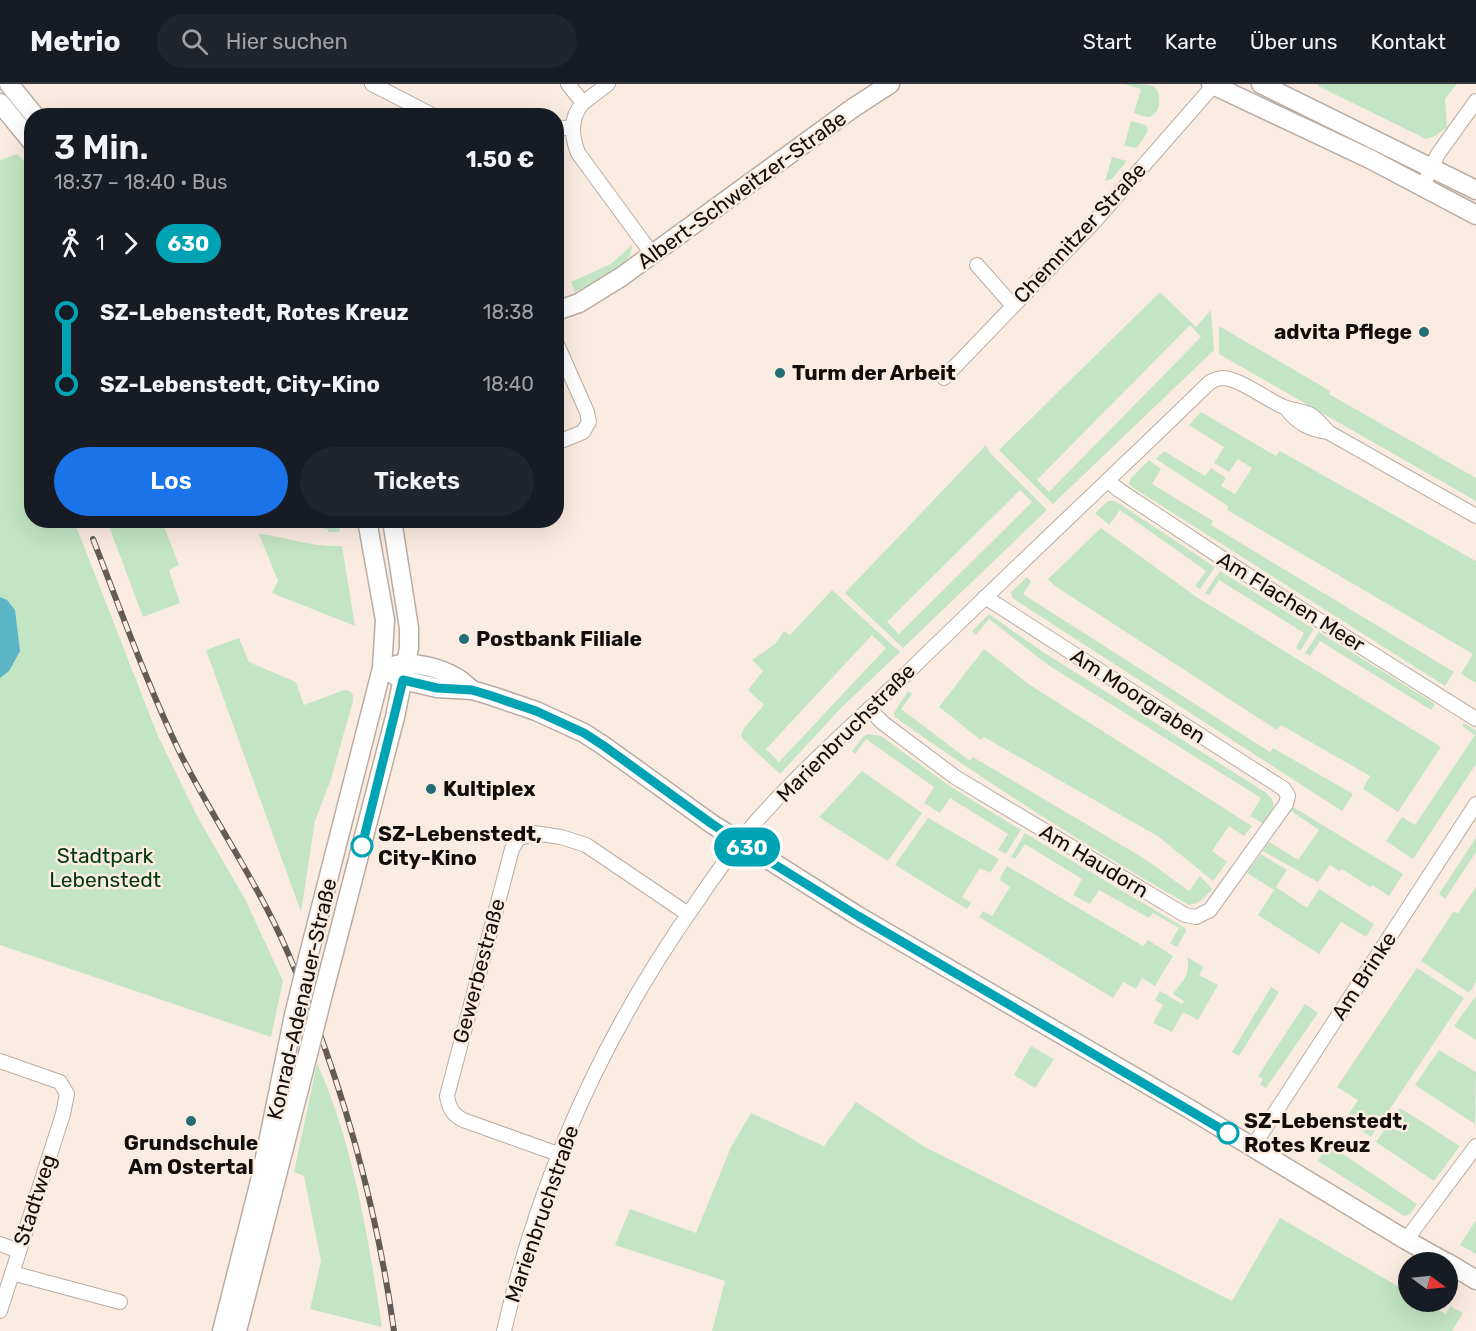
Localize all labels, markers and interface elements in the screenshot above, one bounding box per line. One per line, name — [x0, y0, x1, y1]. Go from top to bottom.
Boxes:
search box — [157, 14, 577, 68]
text: Metrio — [30, 25, 121, 58]
icon: search — [178, 25, 211, 58]
text: Hier suchen — [226, 28, 348, 55]
text: Start — [1083, 29, 1132, 54]
text: Karte — [1165, 29, 1217, 54]
text: Über uns — [1250, 29, 1338, 54]
text: Kontakt — [1371, 29, 1446, 54]
street label: Albert-Schweitzer-Straße — [632, 105, 851, 274]
text: 3 Min. — [54, 128, 149, 167]
text: 1.50 € — [466, 146, 534, 173]
street label: Chemnitzer Straße — [1008, 157, 1151, 308]
text: 18:37 – 18:40 · Bus — [54, 170, 227, 194]
icon: walk — [54, 227, 87, 260]
icon: forward — [114, 227, 147, 260]
text: 1 — [96, 231, 105, 255]
text: 630 — [168, 231, 209, 256]
text: SZ-Lebenstedt, Rotes Kreuz — [100, 299, 409, 326]
text: 18:38 — [483, 300, 534, 324]
place label: advita Pflege — [1274, 319, 1412, 344]
marker: advita Pflege — [1417, 325, 1431, 339]
place label: Turm der Arbeit — [792, 360, 956, 385]
marker: Turm der Arbeit — [773, 366, 787, 380]
text: SZ-Lebenstedt, City-Kino — [100, 371, 380, 398]
text: 18:40 — [482, 372, 534, 396]
button: Los — [54, 447, 288, 516]
button: Tickets — [300, 447, 534, 516]
street label: Am Flachen Meer — [1213, 546, 1370, 657]
place label: Postbank Filiale — [476, 626, 642, 651]
marker: Postbank Filiale — [457, 632, 471, 646]
street label: Am Moorgraben — [1066, 643, 1210, 748]
street label: Marienbruchstraße — [771, 658, 920, 807]
place label: Kultiplex — [443, 776, 536, 801]
marker: Kultiplex — [424, 782, 438, 796]
street label: Am Haudorn — [1035, 818, 1153, 903]
place label: SZ-Lebenstedt, City-Kino — [378, 821, 542, 870]
line badge: 630 — [712, 828, 782, 867]
marker: SZ-Lebenstedt, City-Kino — [351, 835, 373, 857]
text: 630 — [726, 835, 768, 860]
park label: Stadtpark Lebenstedt — [49, 843, 161, 892]
street label: Konrad-Adenauer-Straße — [262, 876, 341, 1122]
street label: Gewerbestraße — [447, 896, 510, 1046]
street label: Am Brinke — [1326, 927, 1401, 1024]
place label: SZ-Lebenstedt, Rotes Kreuz — [1244, 1108, 1408, 1157]
marker: Grundschule Am Ostertal — [184, 1114, 198, 1128]
street label: Marienbruchstraße — [499, 1122, 584, 1306]
marker: SZ-Lebenstedt, Rotes Kreuz — [1217, 1122, 1239, 1144]
place label: Grundschule Am Ostertal — [124, 1130, 258, 1179]
street label: Stadtweg — [8, 1151, 61, 1249]
north arrow — [1398, 1252, 1458, 1312]
map controls — [1398, 1252, 1458, 1312]

